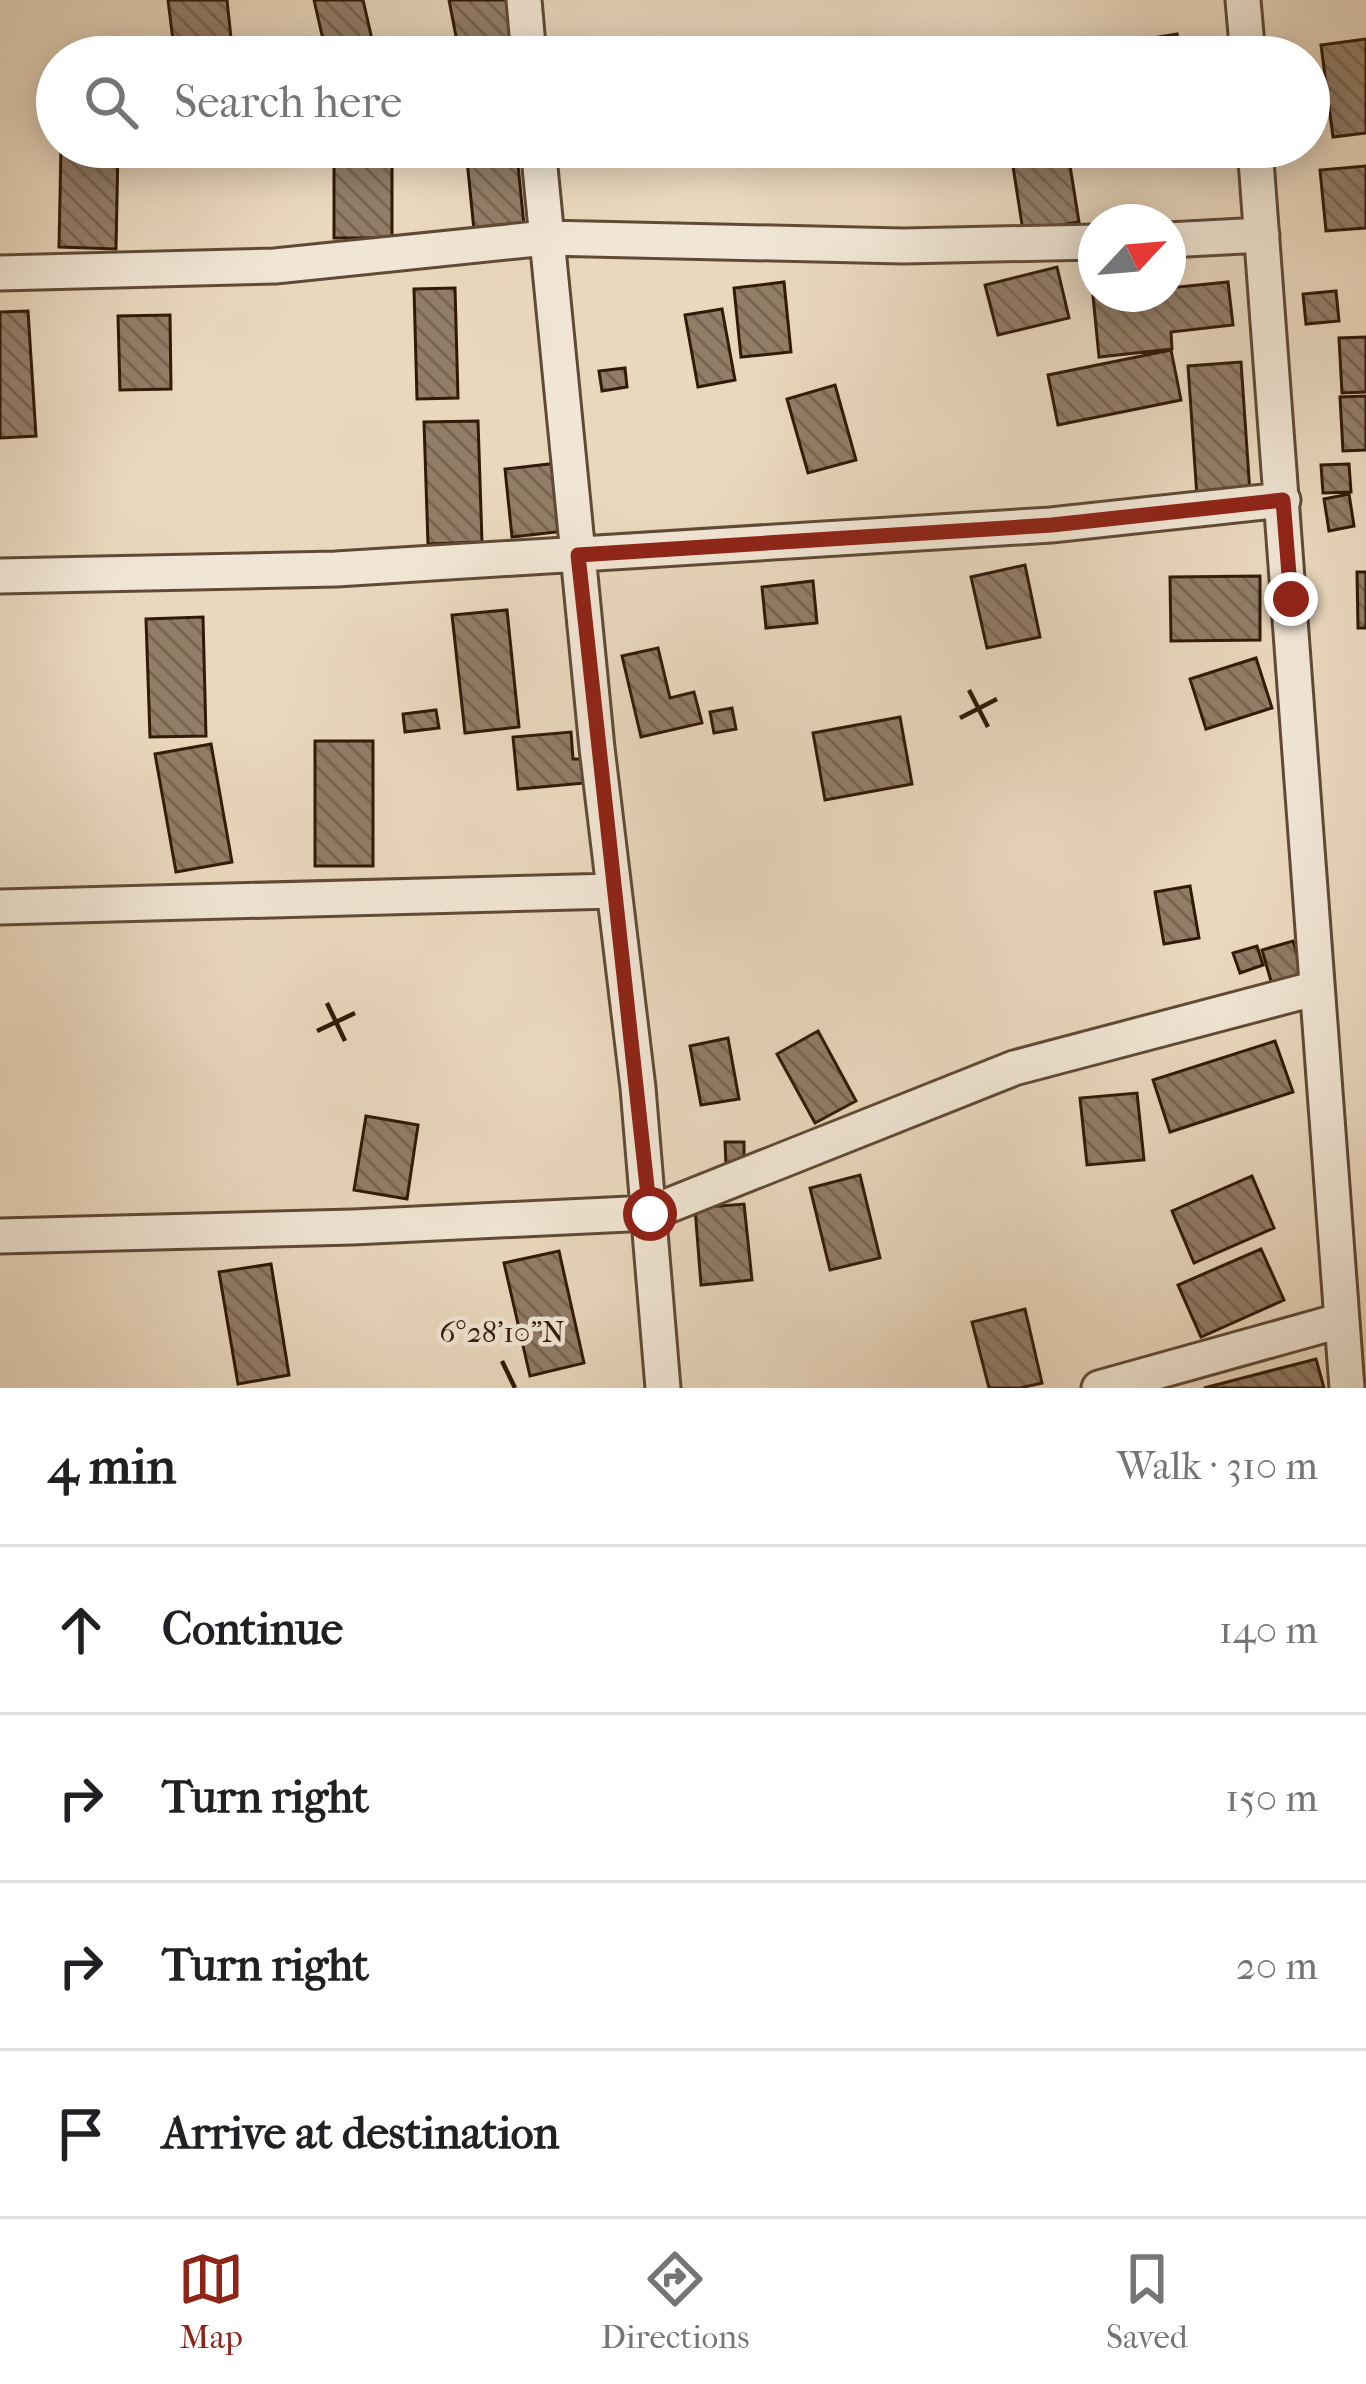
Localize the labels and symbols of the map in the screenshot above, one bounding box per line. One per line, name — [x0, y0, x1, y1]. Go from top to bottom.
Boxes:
north arrow — [1078, 204, 1186, 312]
route end — [1264, 572, 1318, 626]
route start — [623, 1187, 677, 1241]
text: 6°28'10"N — [439, 1315, 565, 1350]

